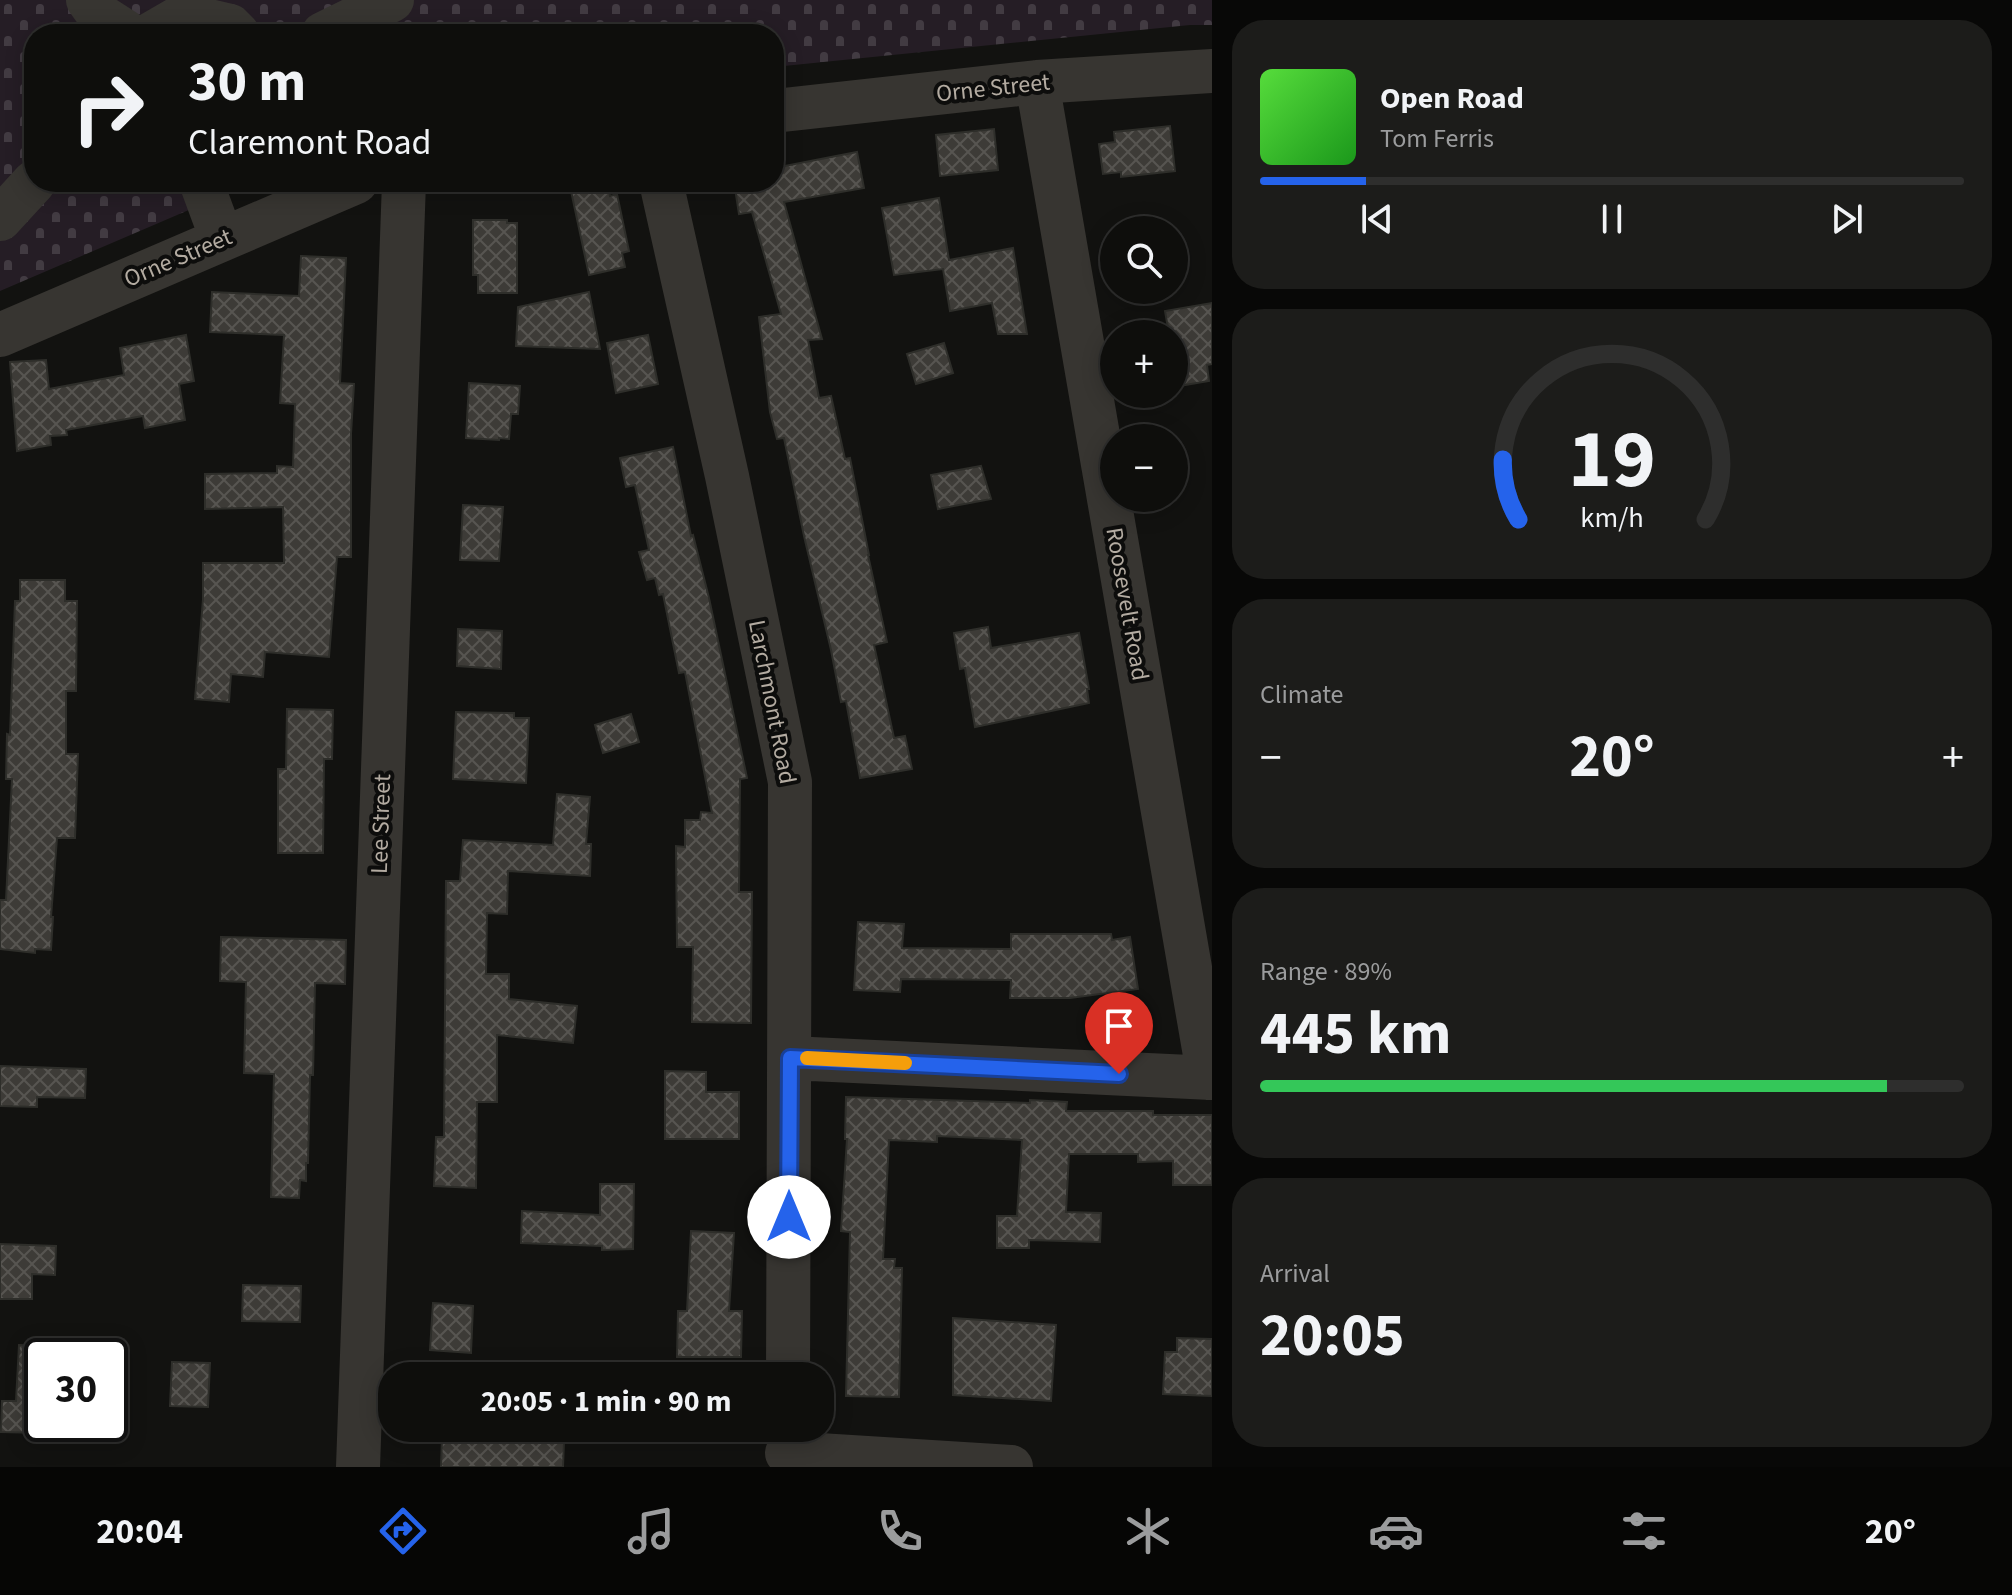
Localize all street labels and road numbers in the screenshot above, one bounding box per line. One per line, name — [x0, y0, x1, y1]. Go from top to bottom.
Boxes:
street label: Orne Street — [934, 65, 1052, 111]
street label: Orne Street — [119, 220, 237, 296]
street label: Roosevelt Road — [1096, 525, 1158, 683]
street label: Larchmont Road — [739, 617, 805, 787]
street label: Lee Street — [362, 773, 400, 875]

